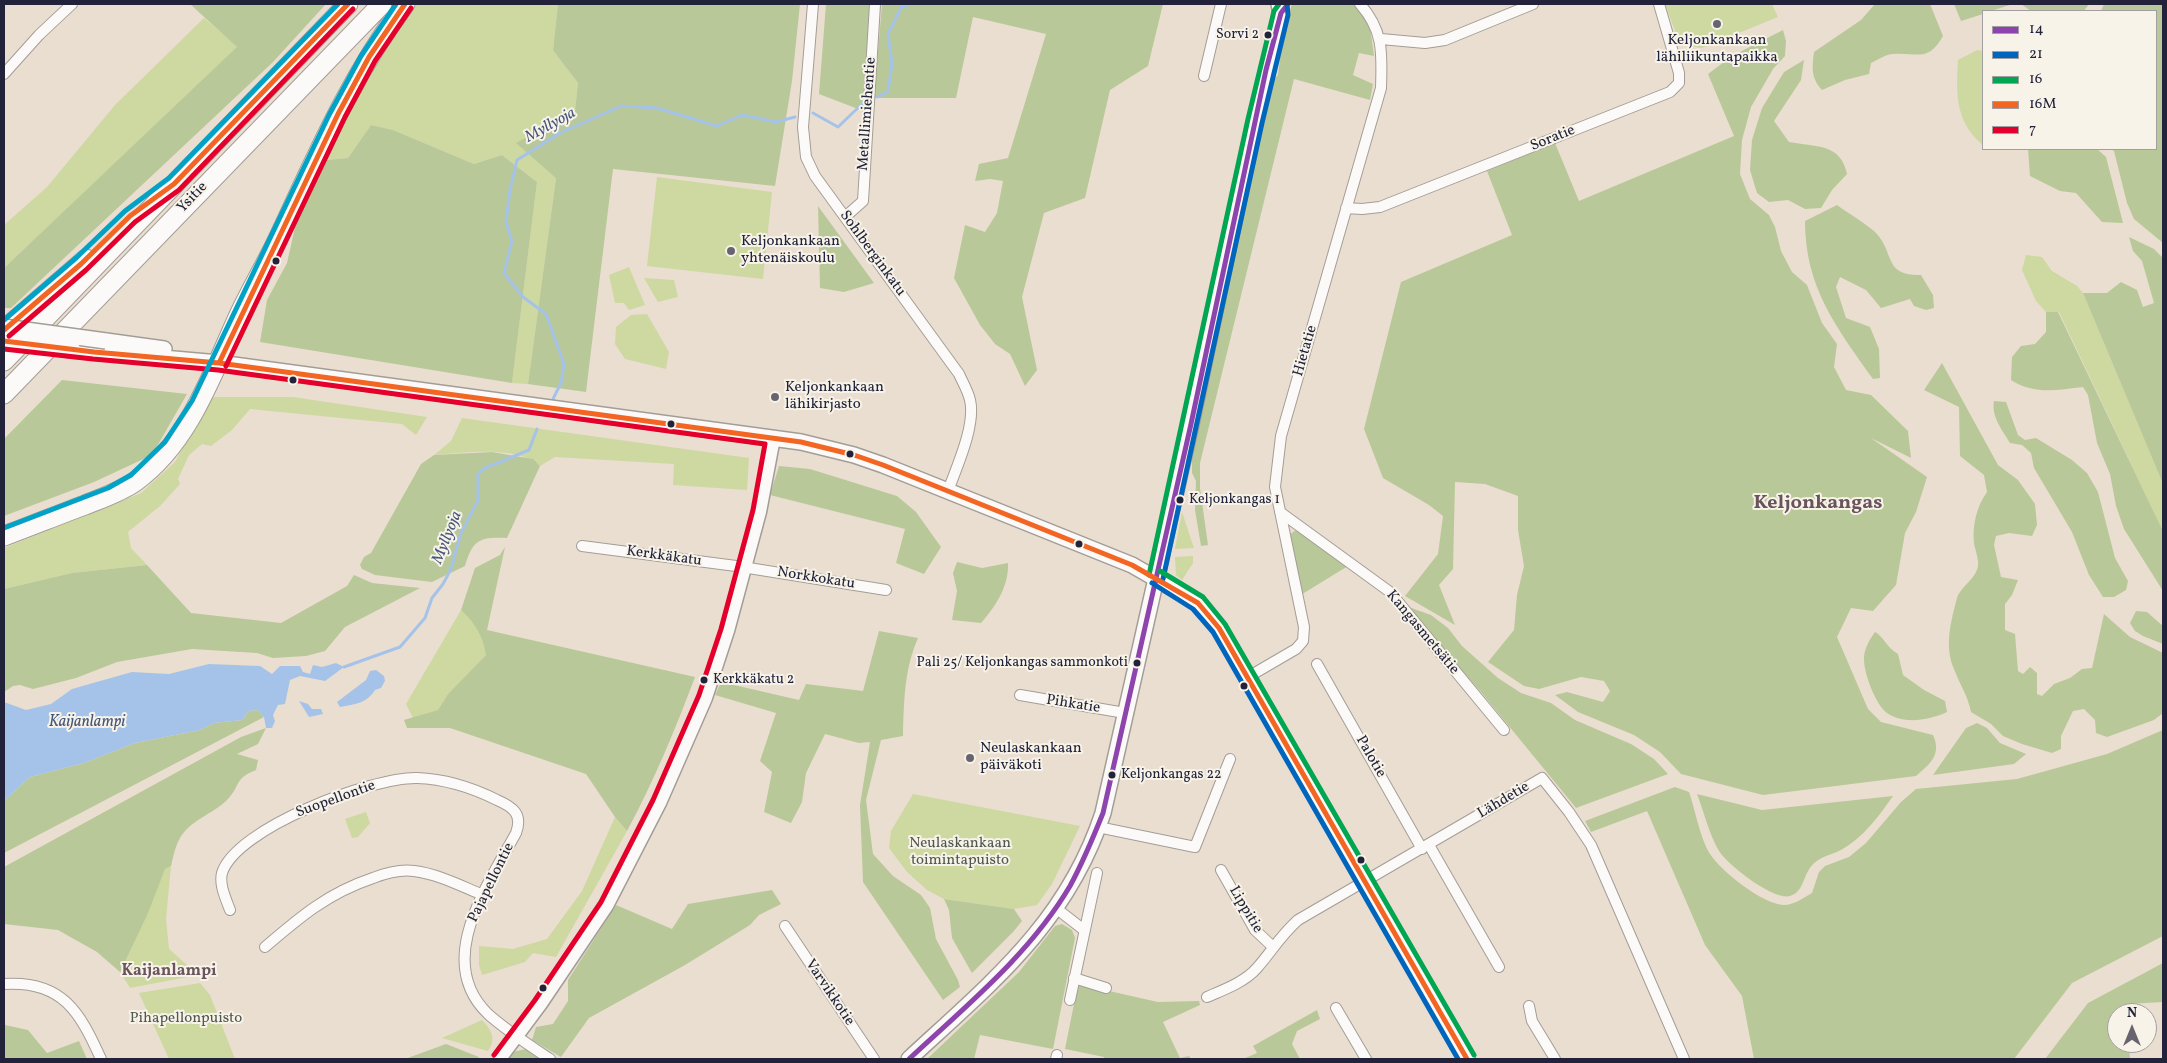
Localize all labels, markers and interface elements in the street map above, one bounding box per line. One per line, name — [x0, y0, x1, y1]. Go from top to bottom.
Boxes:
legend — [1982, 10, 2157, 150]
marker: Keljonkankaan lähiliikuntapaikka — [1711, 18, 1723, 30]
text: 14 — [2029, 19, 2044, 40]
place label: Sorvi 2 — [1216, 27, 1259, 43]
marker: Sorvi 2 — [1263, 30, 1273, 40]
place label: Keljonkankaan lähiliikuntapaikka — [1656, 32, 1778, 67]
text: 21 — [2029, 44, 2043, 65]
street label: Metallimiehentie — [855, 57, 881, 171]
text: 16 — [2029, 69, 2042, 90]
text: 16M — [2029, 94, 2056, 115]
water label: Myllyoja — [522, 104, 580, 148]
text: 7 — [2029, 119, 2036, 140]
street label: Soratie — [1528, 122, 1578, 156]
street label: Ysitie — [174, 179, 212, 217]
street label: Sohlberginkatu — [835, 208, 909, 300]
place label: Keljonkankaan yhtenäiskoulu — [741, 233, 840, 268]
marker: Keljonkankaan yhtenäiskoulu — [725, 245, 737, 257]
unlabelled marker — [271, 256, 281, 266]
street label: Hietatie — [1290, 323, 1322, 379]
unlabelled marker — [288, 375, 298, 385]
place label: Keljonkankaan lähikirjasto — [785, 379, 884, 414]
marker: Keljonkankaan lähikirjasto — [769, 391, 781, 403]
unlabelled marker — [666, 419, 676, 429]
unlabelled marker — [845, 449, 855, 459]
place label: Keljonkangas 1 — [1189, 492, 1280, 508]
district label: Keljonkangas — [1754, 492, 1882, 516]
marker: Keljonkangas 1 — [1175, 495, 1185, 505]
water label: Myllyoja — [429, 509, 467, 567]
unlabelled marker — [1074, 539, 1084, 549]
street label: Kerkkäkatu — [625, 543, 703, 571]
street label: Norkkokatu — [776, 564, 856, 594]
street label: Kangasmetsätie — [1382, 587, 1462, 679]
place label: Pali 25/ Keljonkangas sammonkoti — [917, 655, 1128, 671]
marker: Pali 25/ Keljonkangas sammonkoti — [1132, 658, 1142, 668]
place label: Kerkkäkatu 2 — [713, 672, 794, 688]
marker: Kerkkäkatu 2 — [699, 675, 709, 685]
unlabelled marker — [1239, 681, 1249, 691]
street label: Pihkatie — [1045, 692, 1101, 718]
water label: Kaijanlampi — [49, 713, 125, 733]
street label: Palotie — [1351, 733, 1389, 781]
place label: Neulaskankaan päiväkoti — [980, 740, 1082, 775]
marker: Neulaskankaan päiväkoti — [964, 752, 976, 764]
place label: Keljonkangas 22 — [1121, 767, 1221, 783]
marker: Keljonkangas 22 — [1107, 770, 1117, 780]
street label: Suopellontie — [294, 777, 378, 823]
street label: Lähdetie — [1475, 779, 1533, 823]
park label: Neulaskankaan toimintapuisto — [909, 835, 1011, 870]
street label: Pajapellontie — [465, 840, 519, 926]
unlabelled marker — [1356, 855, 1366, 865]
street label: Lippitie — [1224, 883, 1266, 937]
street label: Varvikkotie — [800, 956, 858, 1030]
district label: Kaijanlampi — [121, 962, 217, 982]
unlabelled marker — [538, 983, 548, 993]
north arrow — [2107, 1003, 2157, 1053]
text: N — [2127, 1004, 2137, 1023]
park label: Pihapellonpuisto — [130, 1010, 242, 1028]

